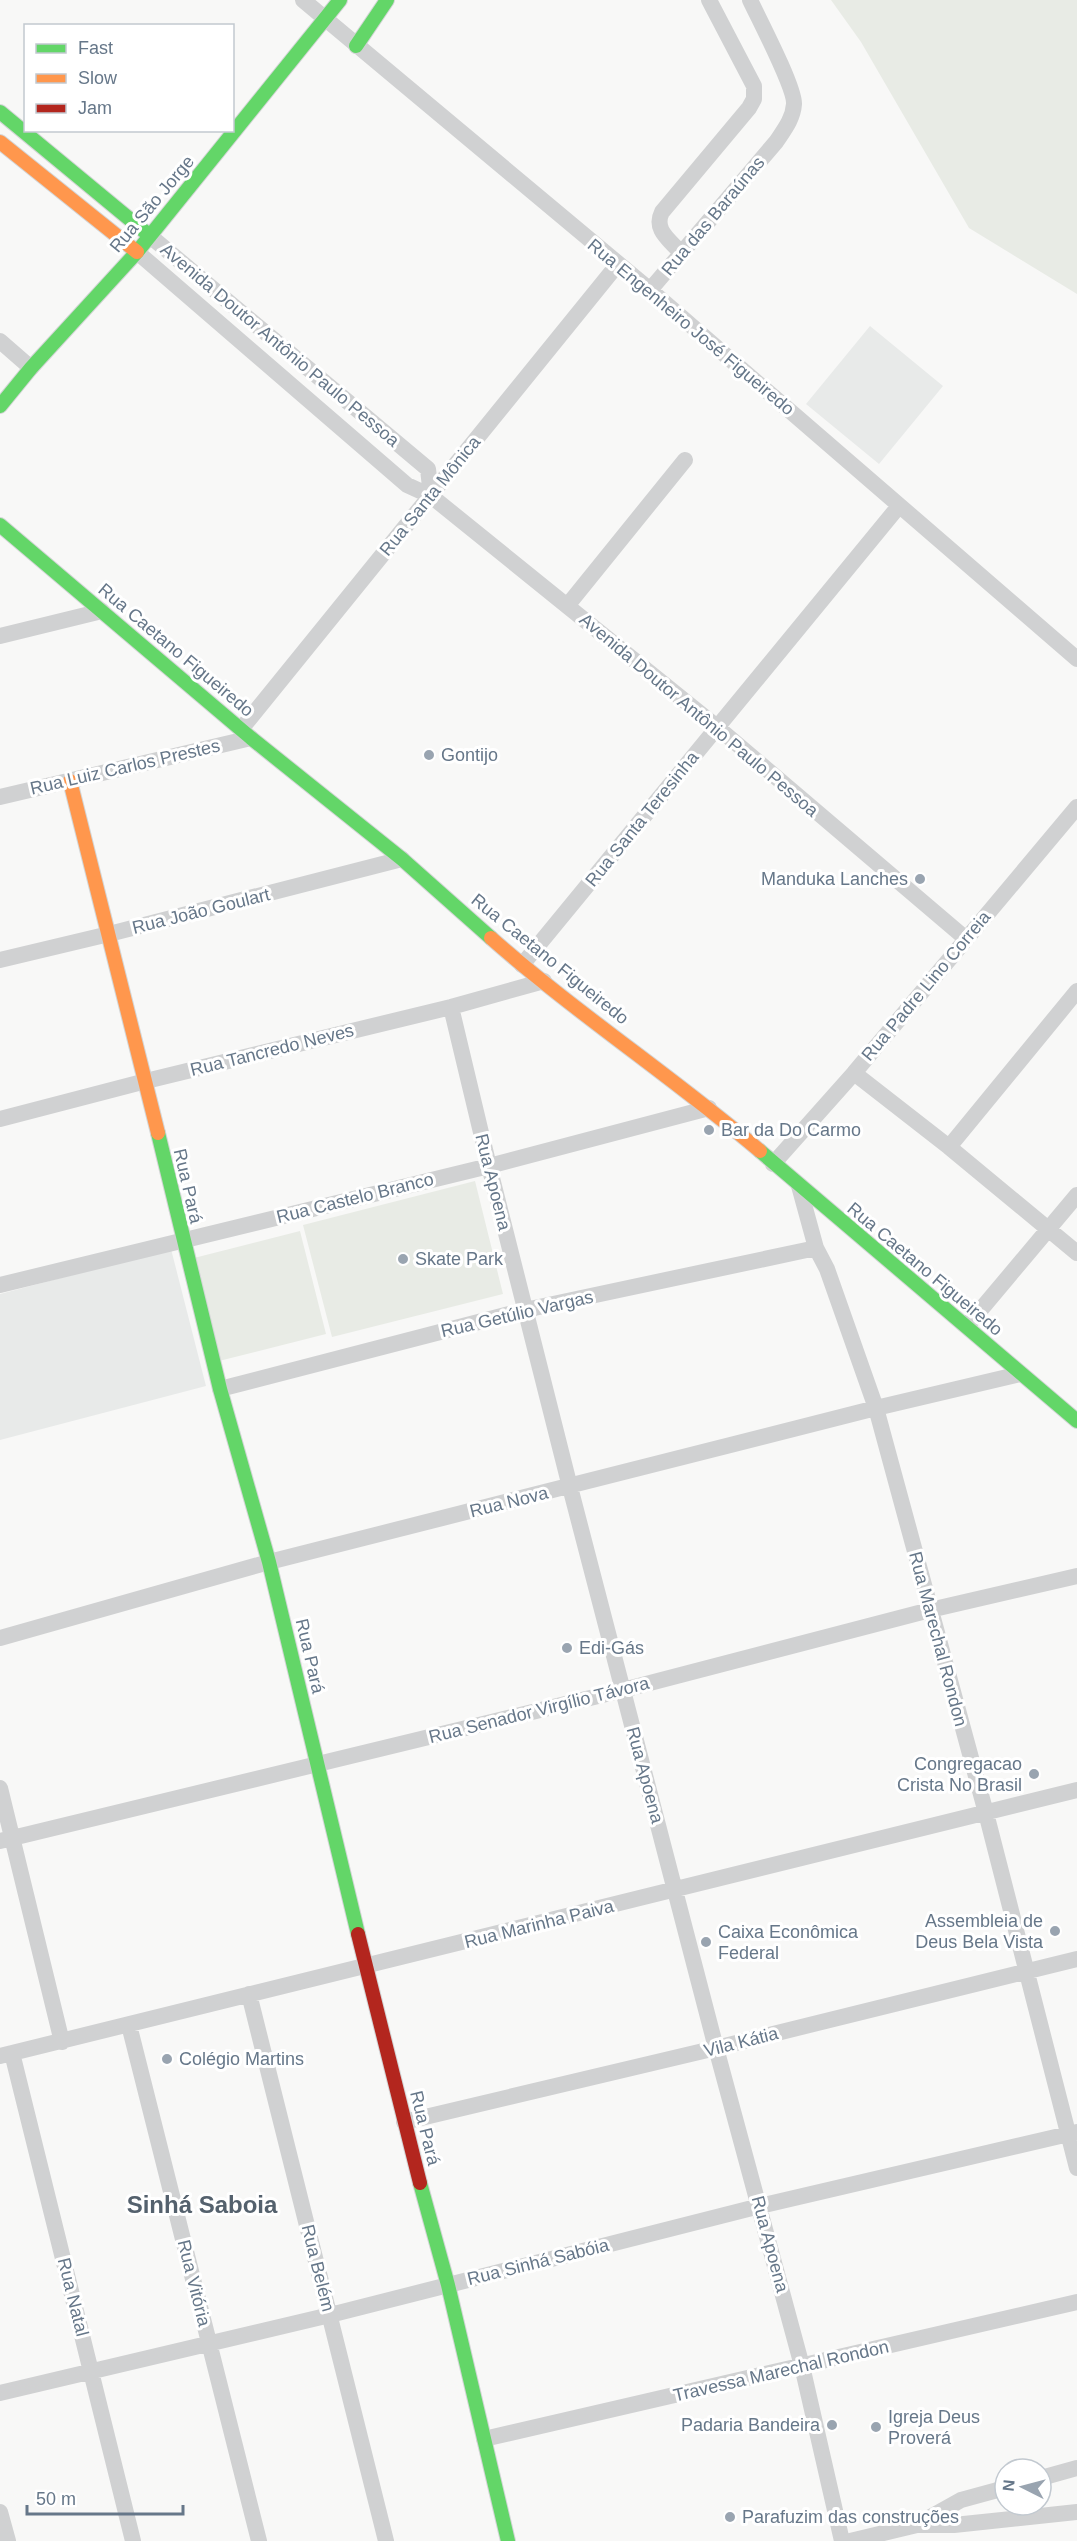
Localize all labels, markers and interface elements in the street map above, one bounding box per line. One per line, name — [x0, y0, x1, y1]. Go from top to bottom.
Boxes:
legend — [24, 24, 234, 132]
text: Fast — [78, 38, 113, 58]
text: Slow — [78, 68, 118, 88]
text: Jam — [78, 98, 112, 118]
street label: Rua São Jorge — [106, 152, 198, 256]
street label: Rua das Baraúnas — [657, 152, 769, 280]
street label: Rua Engenheiro José Figueiredo — [584, 235, 798, 419]
street label: Avenida Doutor Antônio Paulo Pessoa — [157, 239, 404, 451]
street label: Rua Santa Mônica — [376, 431, 485, 560]
street label: Rua Caetano Figueiredo — [94, 579, 258, 721]
street label: Avenida Doutor Antônio Paulo Pessoa — [576, 609, 823, 821]
street label: Rua Luiz Carlos Prestes — [28, 735, 222, 799]
place label: Gontijo — [441, 745, 498, 765]
street label: Rua Santa Teresinha — [581, 747, 703, 890]
marker: Gontijo — [422, 748, 436, 762]
place label: Manduka Lanches — [761, 869, 908, 889]
marker: Manduka Lanches — [913, 872, 927, 886]
street label: Rua João Goulart — [130, 884, 272, 938]
street label: Rua Caetano Figueiredo — [467, 890, 633, 1028]
street label: Rua Padre Lino Correia — [858, 906, 995, 1065]
street label: Rua Tancredo Neves — [188, 1020, 356, 1080]
place label: Bar da Do Carmo — [721, 1120, 861, 1140]
marker: Bar da Do Carmo — [702, 1123, 716, 1137]
street label: Rua Apoena — [471, 1132, 515, 1233]
street label: Rua Pará — [170, 1147, 207, 1226]
street label: Rua Castelo Branco — [274, 1169, 436, 1227]
street label: Rua Caetano Figueiredo — [843, 1198, 1007, 1340]
place label: Skate Park — [415, 1249, 504, 1269]
marker: Skate Park — [396, 1252, 410, 1266]
street label: Rua Getúlio Vargas — [439, 1287, 595, 1341]
street label: Rua Nova — [468, 1482, 551, 1521]
street label: Rua Marechal Rondon — [905, 1549, 971, 1729]
street label: Rua Pará — [292, 1617, 329, 1696]
place label: Edi-Gás — [579, 1638, 644, 1658]
marker: Edi-Gás — [560, 1641, 574, 1655]
street label: Rua Senador Virgílio Távora — [427, 1673, 652, 1747]
street label: Rua Apoena — [623, 1725, 668, 1826]
place label: Congregacao Crista No Brasil — [897, 1754, 1022, 1795]
marker: Congregacao Crista No Brasil — [1027, 1767, 1041, 1781]
street label: Rua Marinha Paiva — [462, 1896, 617, 1952]
place label: Assembleia de Deus Bela Vista — [915, 1911, 1044, 1952]
place label: Caixa Econômica Federal — [718, 1922, 859, 1963]
marker: Assembleia de Deus Bela Vista — [1048, 1924, 1062, 1938]
marker: Caixa Econômica Federal — [699, 1935, 713, 1949]
street label: Vila Kátia — [702, 2023, 781, 2061]
place label: Colégio Martins — [179, 2049, 304, 2069]
marker: Colégio Martins — [160, 2052, 174, 2066]
street label: Rua Pará — [406, 2089, 444, 2168]
district label: Sinhá Saboia — [127, 2191, 278, 2218]
street label: Rua Apoena — [748, 2194, 793, 2295]
street label: Rua Belém — [298, 2222, 338, 2314]
street label: Rua Sinhá Sabóia — [465, 2235, 612, 2289]
street label: Rua Vitória — [174, 2238, 215, 2329]
street label: Rua Natal — [54, 2256, 92, 2338]
street label: Travessa Marechal Rondon — [671, 2336, 891, 2406]
place label: Igreja Deus Proverá — [888, 2407, 980, 2448]
place label: Padaria Bandeira — [681, 2415, 821, 2435]
marker: Padaria Bandeira — [825, 2418, 839, 2432]
marker: Igreja Deus Proverá — [869, 2420, 883, 2434]
north arrow — [993, 2457, 1053, 2517]
scale bar — [27, 2478, 183, 2516]
text: N — [1000, 2479, 1018, 2492]
text: 50 m — [36, 2489, 76, 2509]
place label: Parafuzim das construções — [742, 2507, 959, 2527]
marker: Parafuzim das construções — [723, 2510, 737, 2524]

